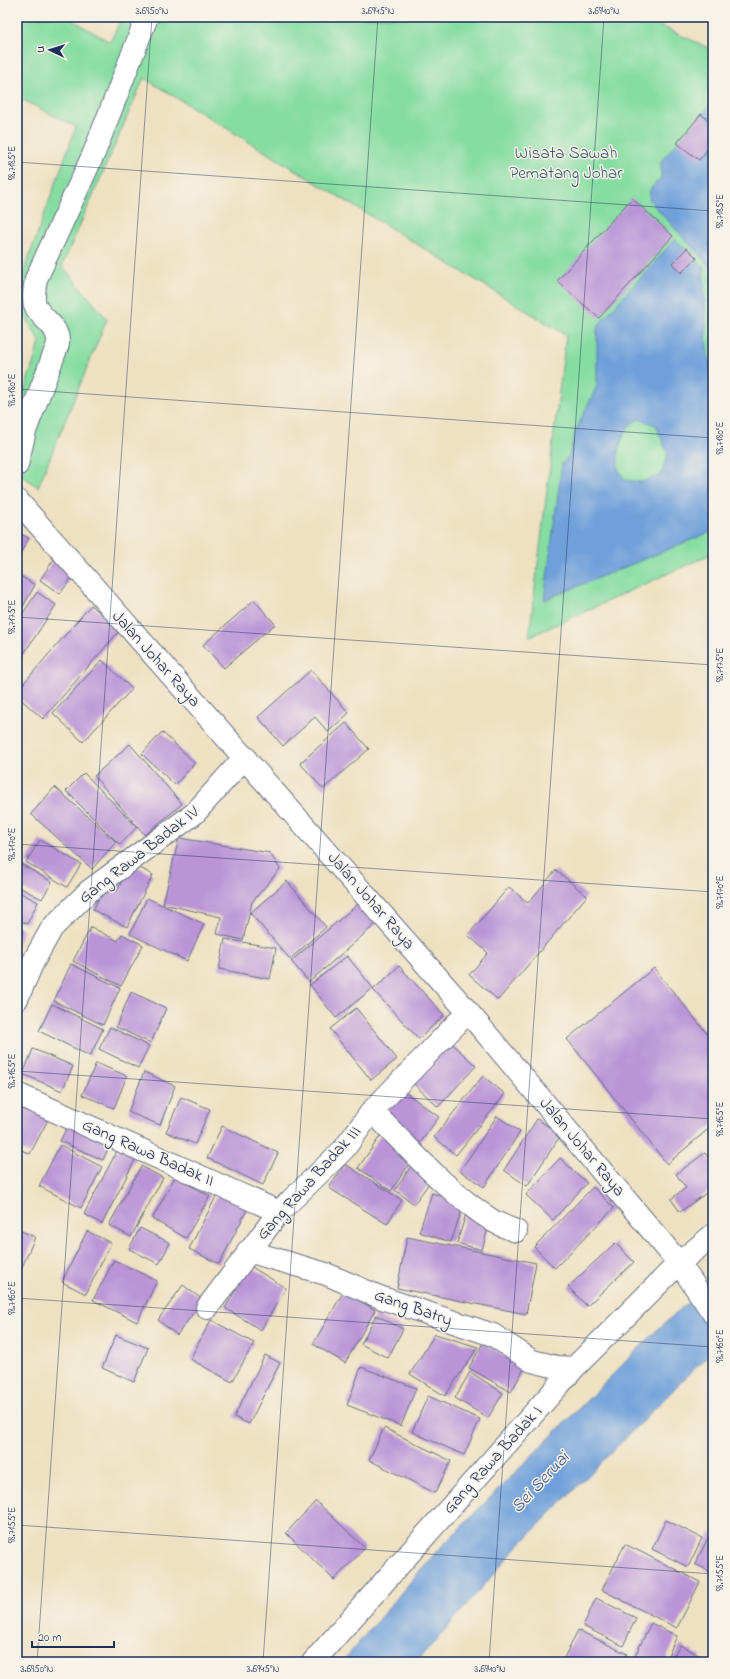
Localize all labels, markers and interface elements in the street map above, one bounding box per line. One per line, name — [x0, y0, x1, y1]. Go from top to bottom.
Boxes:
text: 3.6950°N — [135, 4, 169, 19]
text: 3.6945°N — [362, 4, 395, 19]
text: 3.6940°N — [588, 4, 620, 19]
north arrow — [30, 30, 70, 70]
text: U — [33, 45, 49, 53]
park label: Wisata Sawah Pematang Johar — [509, 141, 623, 188]
text: 98.7185°E — [5, 146, 20, 180]
text: 98.7185°E — [713, 194, 728, 228]
text: 98.7180°E — [5, 374, 20, 406]
text: 98.7180°E — [713, 422, 728, 454]
text: 98.7175°E — [5, 600, 20, 634]
street label: Jalan Johar Raya — [105, 605, 206, 714]
text: 98.7175°E — [713, 648, 728, 682]
street label: Gang Rawa Badak IV — [74, 799, 206, 911]
text: 98.7170°E — [5, 827, 20, 861]
street label: Jalan Johar Raya — [321, 846, 421, 956]
text: 98.7170°E — [713, 875, 728, 909]
text: 98.7165°E — [5, 1054, 20, 1088]
street label: Jalan Johar Raya — [532, 1092, 631, 1203]
text: 98.7165°E — [713, 1102, 728, 1136]
street label: Gang Rawa Badak II — [77, 1113, 218, 1195]
street label: Gang Rawa Badak III — [251, 1120, 369, 1247]
text: 98.7160°E — [5, 1281, 20, 1315]
street label: Gang Batry — [370, 1283, 455, 1335]
text: 98.7160°E — [713, 1329, 728, 1363]
street label: Gang Rawa Badak I — [437, 1400, 550, 1521]
water label: Sei Seruai — [506, 1445, 578, 1520]
text: 98.7155°E — [5, 1507, 20, 1543]
text: 98.7155°E — [713, 1555, 728, 1591]
scale bar — [32, 1623, 114, 1649]
text: 20 m — [38, 1629, 61, 1647]
text: 3.6950°N — [20, 1662, 54, 1677]
text: 3.6945°N — [247, 1662, 280, 1677]
text: 3.6940°N — [474, 1662, 506, 1677]

